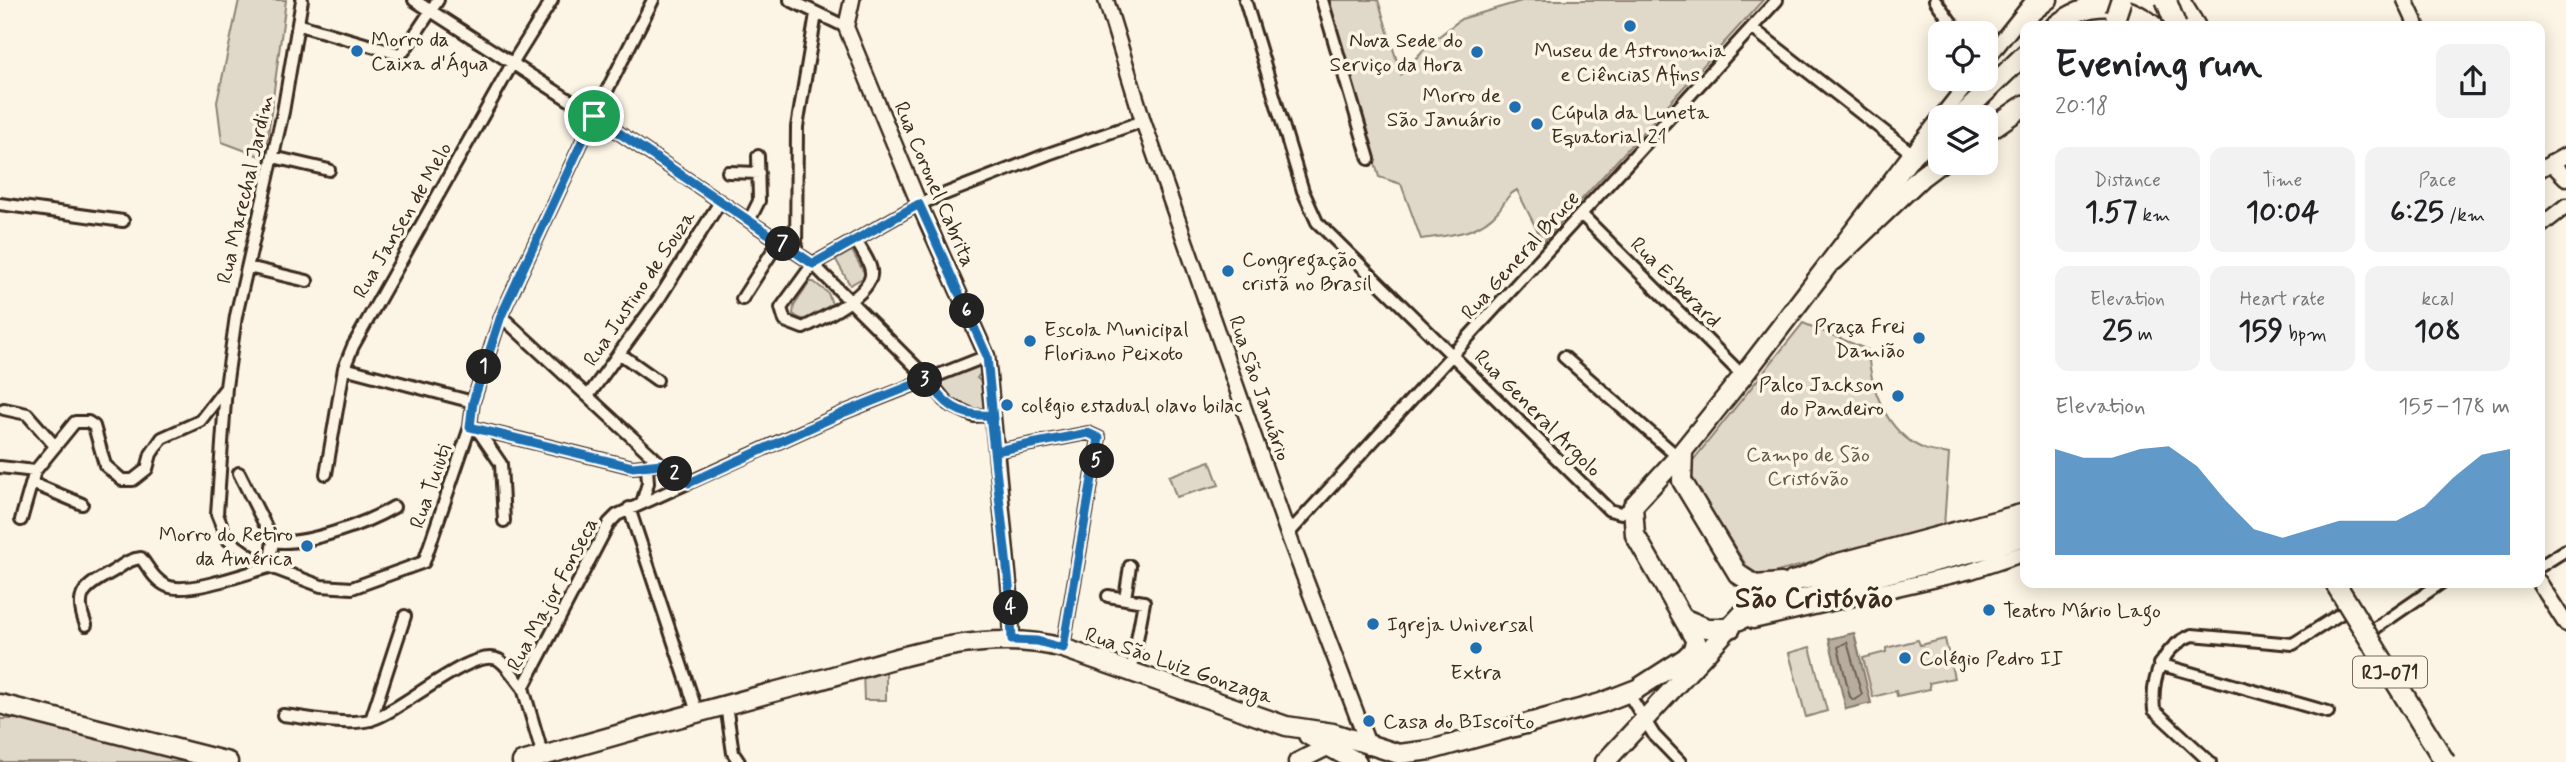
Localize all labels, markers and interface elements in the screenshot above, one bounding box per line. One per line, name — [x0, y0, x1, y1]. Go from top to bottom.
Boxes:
marker: Museu de Astronomia e Ciências Afins — [1622, 18, 1638, 34]
map controls — [1928, 21, 1998, 175]
button: locate — [1928, 21, 1998, 91]
place label: Morro da Caixa d'Água — [371, 26, 489, 78]
place label: Nova Sede do Serviço da Hora — [1330, 27, 1463, 79]
place label: Museu de Astronomia e Ciências Afins — [1534, 37, 1726, 89]
text: Evening run — [2055, 41, 2262, 90]
marker: Morro da Caixa d'Água — [349, 43, 365, 59]
marker: Nova Sede do Serviço da Hora — [1469, 44, 1485, 60]
button: share — [2436, 44, 2510, 118]
place label: Morro de São Januário — [1387, 82, 1501, 134]
pin — [564, 86, 624, 146]
street label: Rua Marechal Jardim — [211, 92, 281, 287]
text: 20:18 — [2055, 92, 2108, 122]
icon: arrive — [575, 97, 613, 135]
street label: Rua Coronel Cabrita — [887, 97, 982, 271]
marker: Morro de São Januário — [1507, 99, 1523, 115]
place label: Cúpula da Luneta Equatorial 21 — [1551, 99, 1710, 151]
button: layers — [1928, 105, 1998, 175]
marker: Cúpula da Luneta Equatorial 21 — [1529, 116, 1545, 132]
street label: Rua Jansen de Melo — [347, 137, 459, 304]
text: Distance — [2094, 168, 2161, 193]
text: Time — [2263, 168, 2302, 193]
text: Pace — [2419, 168, 2456, 193]
street label: Rua General Bruce — [1455, 185, 1586, 326]
text: 1.57 — [2085, 193, 2137, 232]
text: 10:04 — [2246, 193, 2319, 232]
text: 6:25 — [2390, 193, 2444, 232]
text: km — [2137, 203, 2170, 228]
text: /km — [2444, 203, 2485, 228]
street label: Rua Justino de Souza — [577, 205, 703, 372]
pin: 7 — [766, 226, 800, 262]
text: 7 — [777, 231, 788, 256]
street label: Rua Esberard — [1624, 231, 1727, 334]
place label: Congregação cristã no Brasil — [1242, 246, 1372, 298]
marker: Congregação cristã no Brasil — [1220, 263, 1236, 279]
text: Elevation — [2090, 287, 2165, 312]
text: Heart rate — [2240, 287, 2325, 312]
text: kcal — [2422, 287, 2453, 312]
pin: 6 — [950, 294, 984, 328]
text: 6 — [962, 298, 971, 323]
street label: Rua São Januário — [1221, 312, 1297, 465]
text: 25 — [2102, 312, 2133, 351]
text: 159 — [2238, 312, 2283, 351]
text: 108 — [2414, 312, 2461, 351]
place label: Praça Frei Damião — [1814, 313, 1905, 365]
place label: Escola Municipal Floriano Peixoto — [1044, 316, 1189, 368]
text: m — [2133, 322, 2153, 347]
text: bpm — [2283, 322, 2327, 347]
marker: Praça Frei Damião — [1911, 330, 1927, 346]
marker: Escola Municipal Floriano Peixoto — [1022, 333, 1038, 349]
street label: Rua General Argolo — [1467, 344, 1607, 484]
pin: 1 — [466, 350, 502, 384]
text: 1 — [479, 354, 488, 379]
pin: 3 — [908, 362, 942, 398]
text: 3 — [920, 367, 929, 392]
place label: Palco Jackson do Pandeiro — [1759, 371, 1884, 423]
marker: Palco Jackson do Pandeiro — [1890, 388, 1906, 404]
place label: colégio estadual olavo bilac — [1021, 392, 1243, 420]
text: Elevation — [2055, 392, 2146, 422]
text: 155–178 m — [2398, 392, 2510, 422]
marker: colégio estadual olavo bilac — [999, 397, 1015, 413]
street label: Rua Tuiuti — [403, 440, 458, 532]
park label: Campo de São Cristóvão — [1746, 441, 1870, 493]
pin: 5 — [1080, 444, 1114, 478]
text: 5 — [1091, 448, 1102, 473]
pin: 2 — [658, 456, 692, 491]
text: 2 — [670, 461, 679, 486]
street label: Rua Major Fonseca — [501, 513, 605, 676]
place label: Morro do Retiro da América — [159, 521, 293, 573]
marker: Morro do Retiro da América — [299, 538, 315, 554]
district label: São Cristóvão — [1735, 581, 1893, 618]
pin: 4 — [993, 590, 1028, 626]
text: 4 — [1005, 595, 1016, 620]
place label: Teatro Mário Lago — [2003, 597, 2161, 627]
marker: Teatro Mário Lago — [1981, 602, 1997, 618]
place label: Igreja Universal — [1387, 611, 1534, 639]
marker: Igreja Universal — [1365, 616, 1381, 632]
street label: Rua São Luiz Gonzaga — [1081, 621, 1276, 712]
marker: Extra — [1468, 640, 1484, 656]
place label: Colégio Pedro II — [1919, 645, 2063, 673]
marker: Colégio Pedro II — [1897, 650, 1913, 666]
road number: RJ-071 — [2353, 656, 2427, 688]
place label: Extra — [1450, 659, 1502, 687]
place label: Casa do BIscoito — [1383, 708, 1534, 736]
marker: Casa do BIscoito — [1361, 713, 1377, 729]

